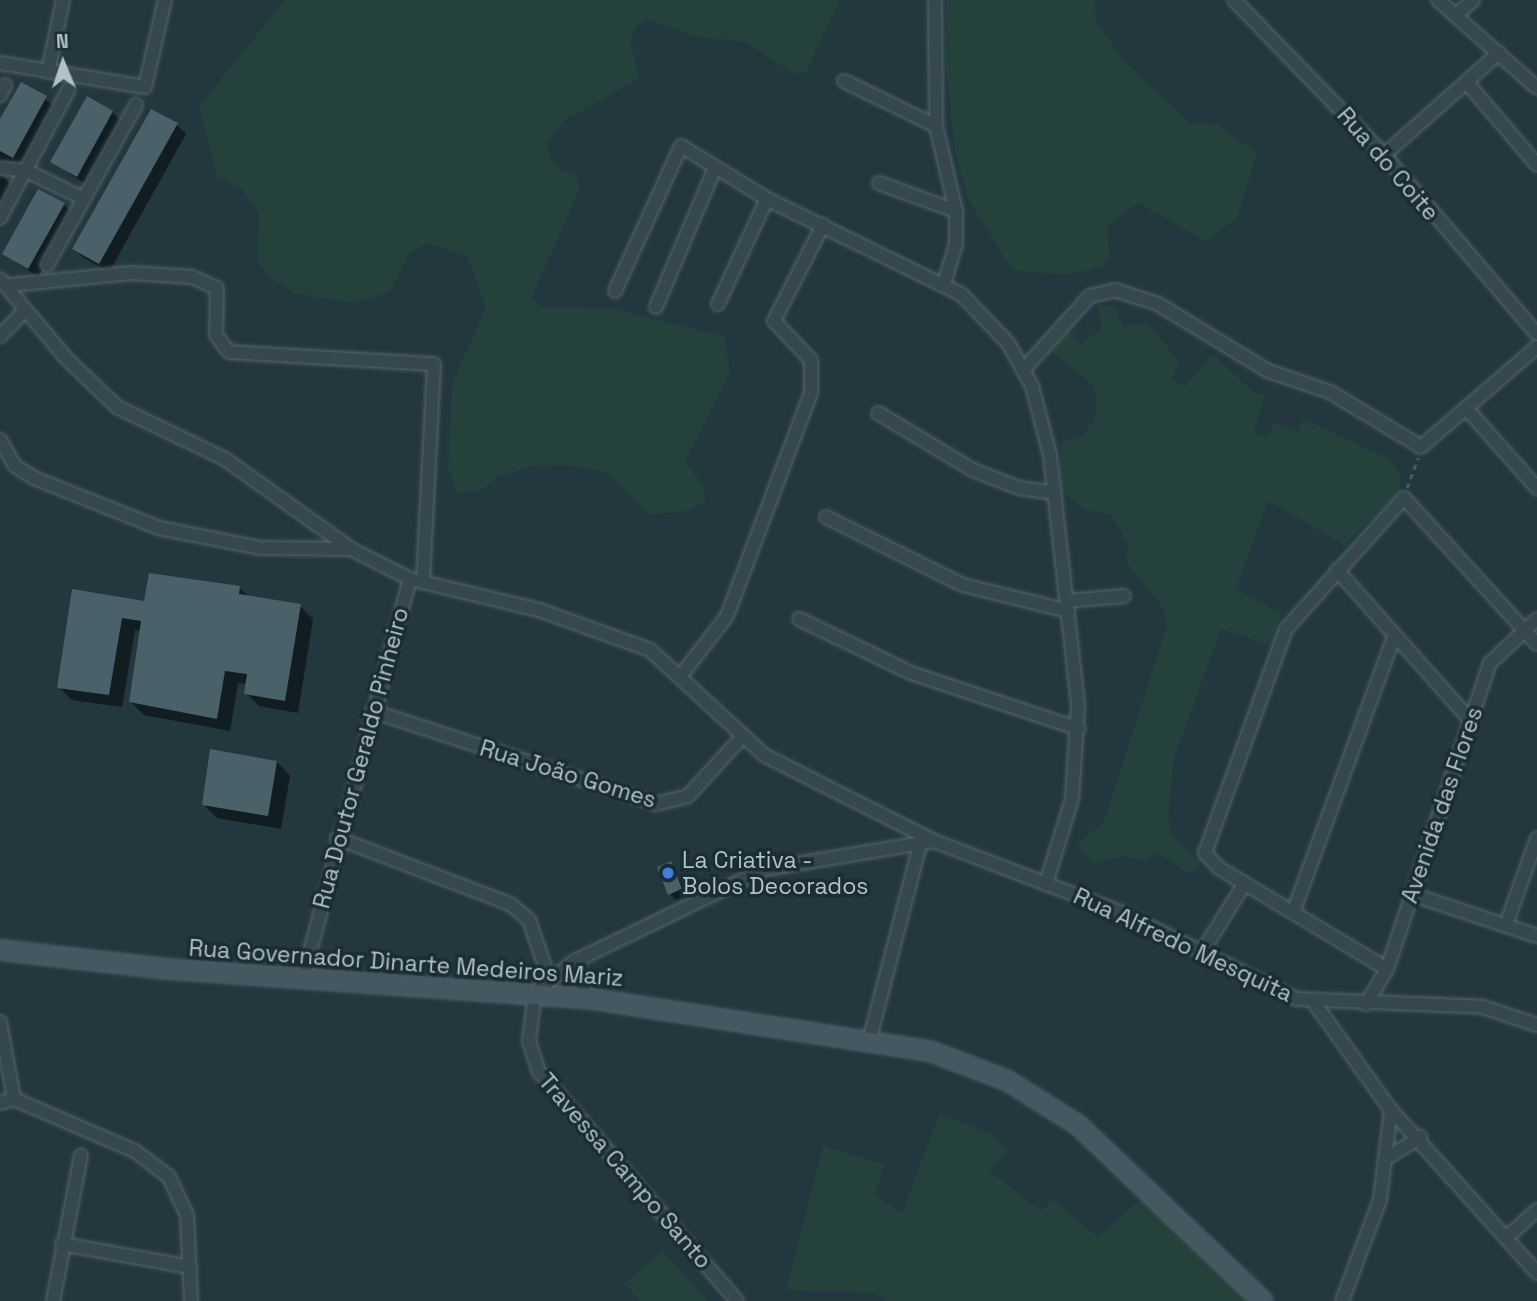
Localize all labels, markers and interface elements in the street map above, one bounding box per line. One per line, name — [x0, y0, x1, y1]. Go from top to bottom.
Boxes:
north arrow — [28, 28, 98, 98]
text: N — [55, 29, 69, 54]
street label: Rua do Coite — [1331, 102, 1445, 226]
street label: Rua Doutor Geraldo Pinheiro — [307, 604, 415, 912]
street label: Avenida das Flores — [1395, 703, 1489, 907]
street label: Rua João Gomes — [476, 734, 660, 814]
place label: La Criativa - Bolos Decorados — [682, 846, 868, 900]
marker: La Criativa - Bolos Decorados — [660, 865, 676, 881]
street label: Rua Alfredo Mesquita — [1069, 882, 1297, 1008]
street label: Rua Governador Dinarte Medeiros Mariz — [188, 934, 624, 992]
street label: Travessa Campo Santo — [533, 1068, 717, 1274]

